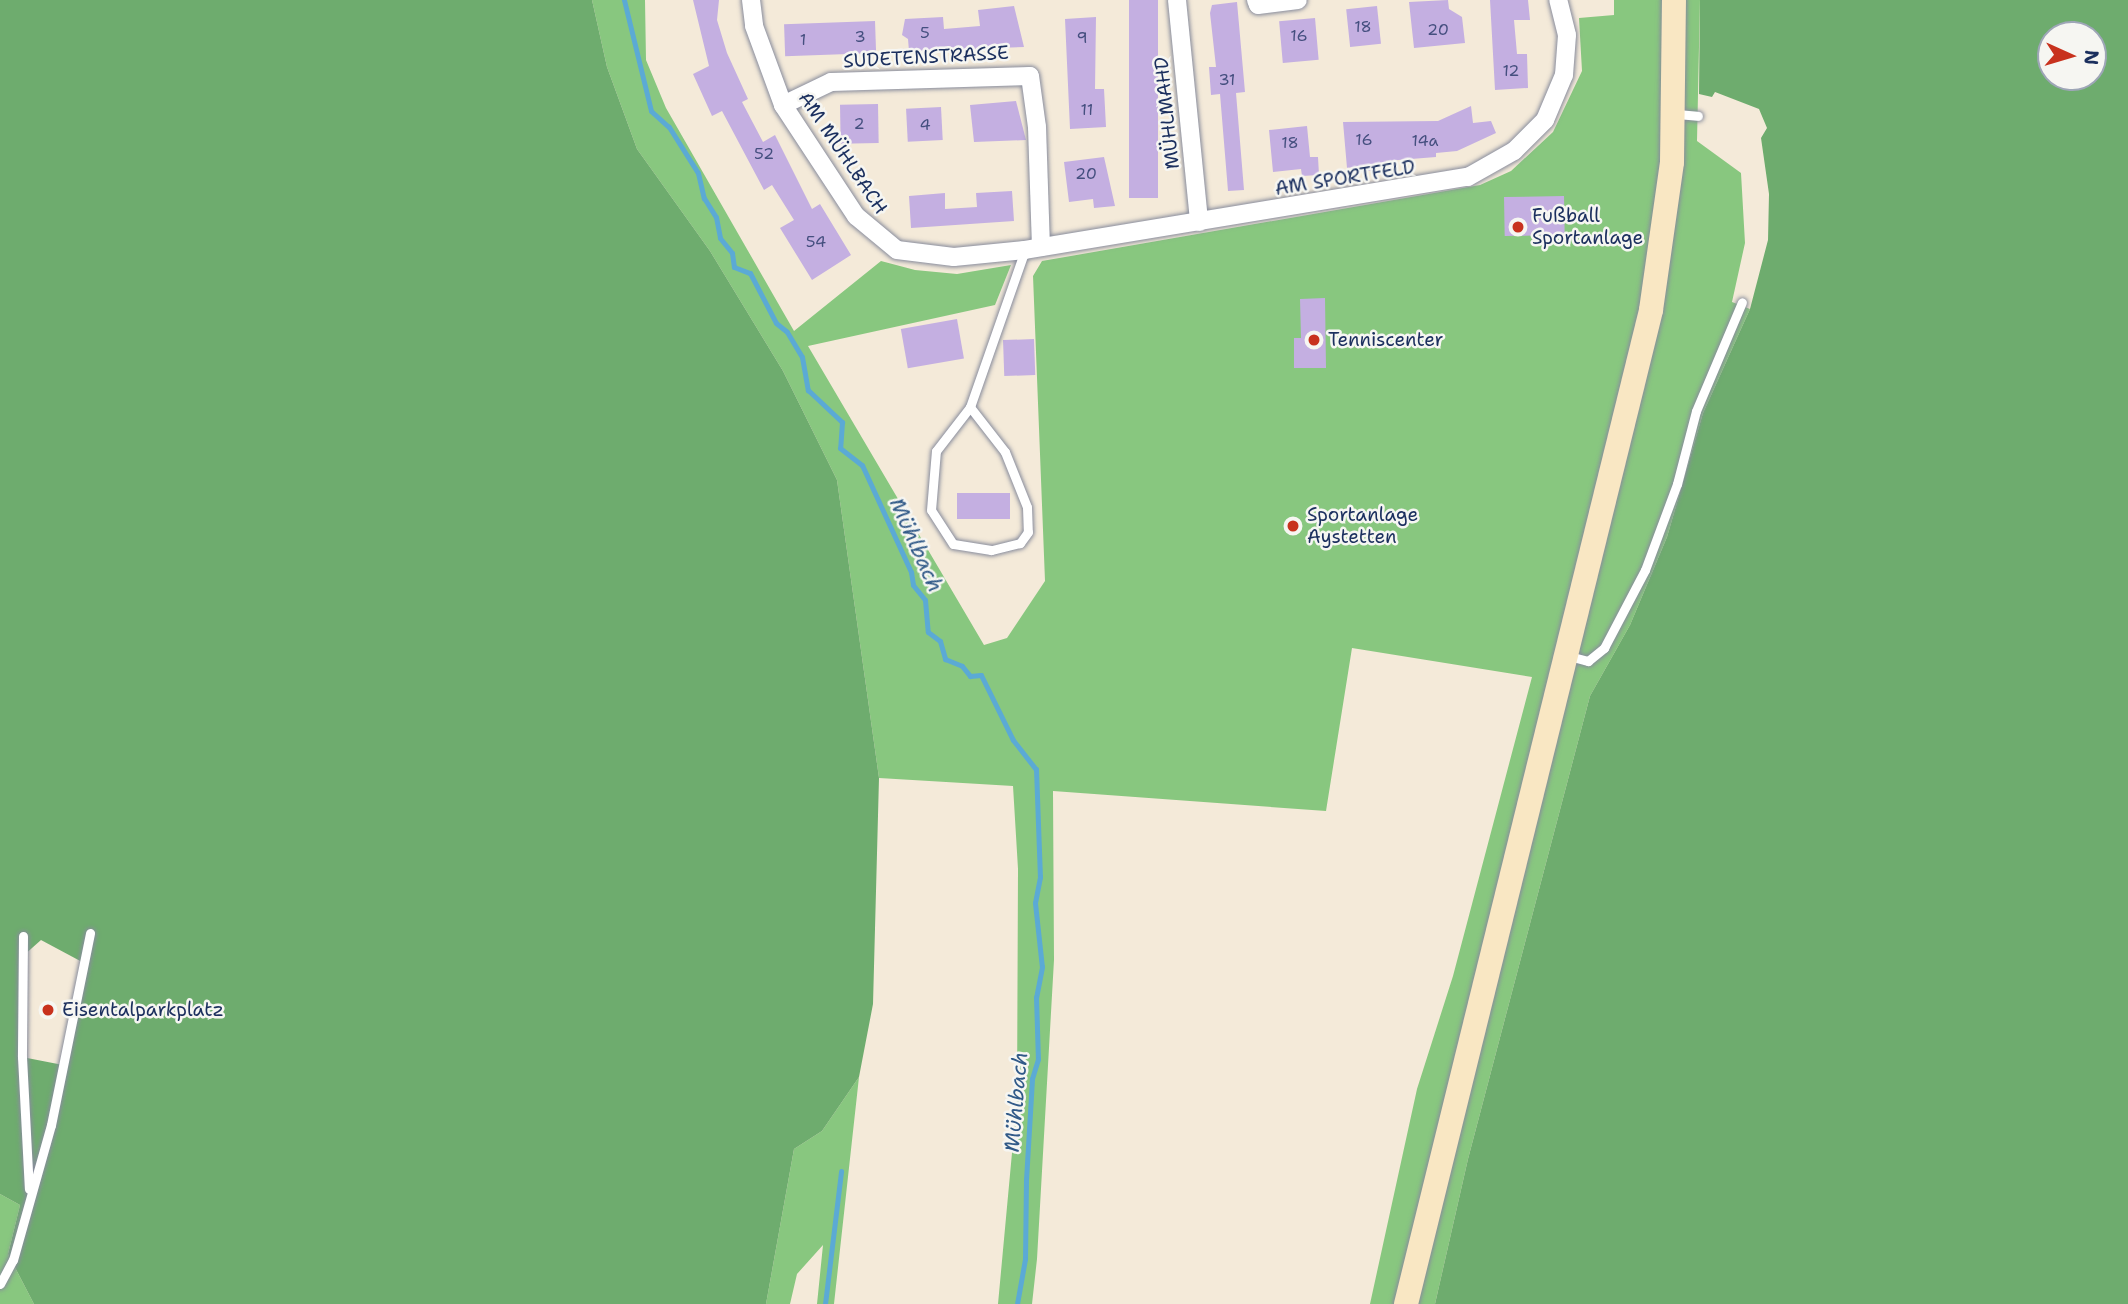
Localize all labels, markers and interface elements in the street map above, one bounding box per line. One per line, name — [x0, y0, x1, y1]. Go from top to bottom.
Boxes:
house number: 18 — [1354, 17, 1372, 37]
house number: 20 — [1427, 20, 1449, 40]
north arrow — [2037, 21, 2107, 91]
house number: 5 — [920, 23, 930, 43]
house number: 16 — [1290, 26, 1308, 46]
house number: 3 — [854, 27, 866, 47]
house number: 9 — [1076, 28, 1088, 48]
house number: 1 — [800, 30, 806, 50]
street label: SUDETENSTRASSE — [843, 41, 1009, 73]
text: N — [2078, 49, 2104, 66]
street label: MÜHLMAHD — [1150, 56, 1184, 170]
house number: 12 — [1502, 61, 1520, 81]
house number: 31 — [1218, 70, 1236, 90]
street label: AM MÜHLBACH — [794, 87, 892, 219]
house number: 11 — [1081, 100, 1093, 120]
house number: 2 — [853, 114, 865, 134]
house number: 4 — [919, 115, 931, 135]
house number: 16 — [1355, 130, 1373, 150]
house number: 14a — [1412, 131, 1438, 151]
house number: 18 — [1281, 133, 1299, 153]
house number: 52 — [754, 144, 774, 164]
street label: AM SPORTFELD — [1273, 156, 1417, 200]
house number: 20 — [1075, 164, 1097, 184]
place label: Fußball Sportanlage — [1532, 205, 1643, 249]
marker: Fußball Sportanlage — [1510, 219, 1526, 235]
house number: 54 — [806, 232, 826, 252]
place label: Tenniscenter — [1328, 329, 1444, 351]
marker: Tenniscenter — [1306, 332, 1322, 348]
water label: Mühlbach — [884, 494, 948, 596]
place label: Sportanlage Aystetten — [1307, 504, 1418, 548]
marker: Sportanlage Aystetten — [1285, 518, 1301, 534]
place label: Eisentalparkplatz — [62, 999, 224, 1021]
marker: Eisentalparkplatz — [40, 1002, 56, 1018]
water label: Mühlbach — [999, 1051, 1033, 1153]

